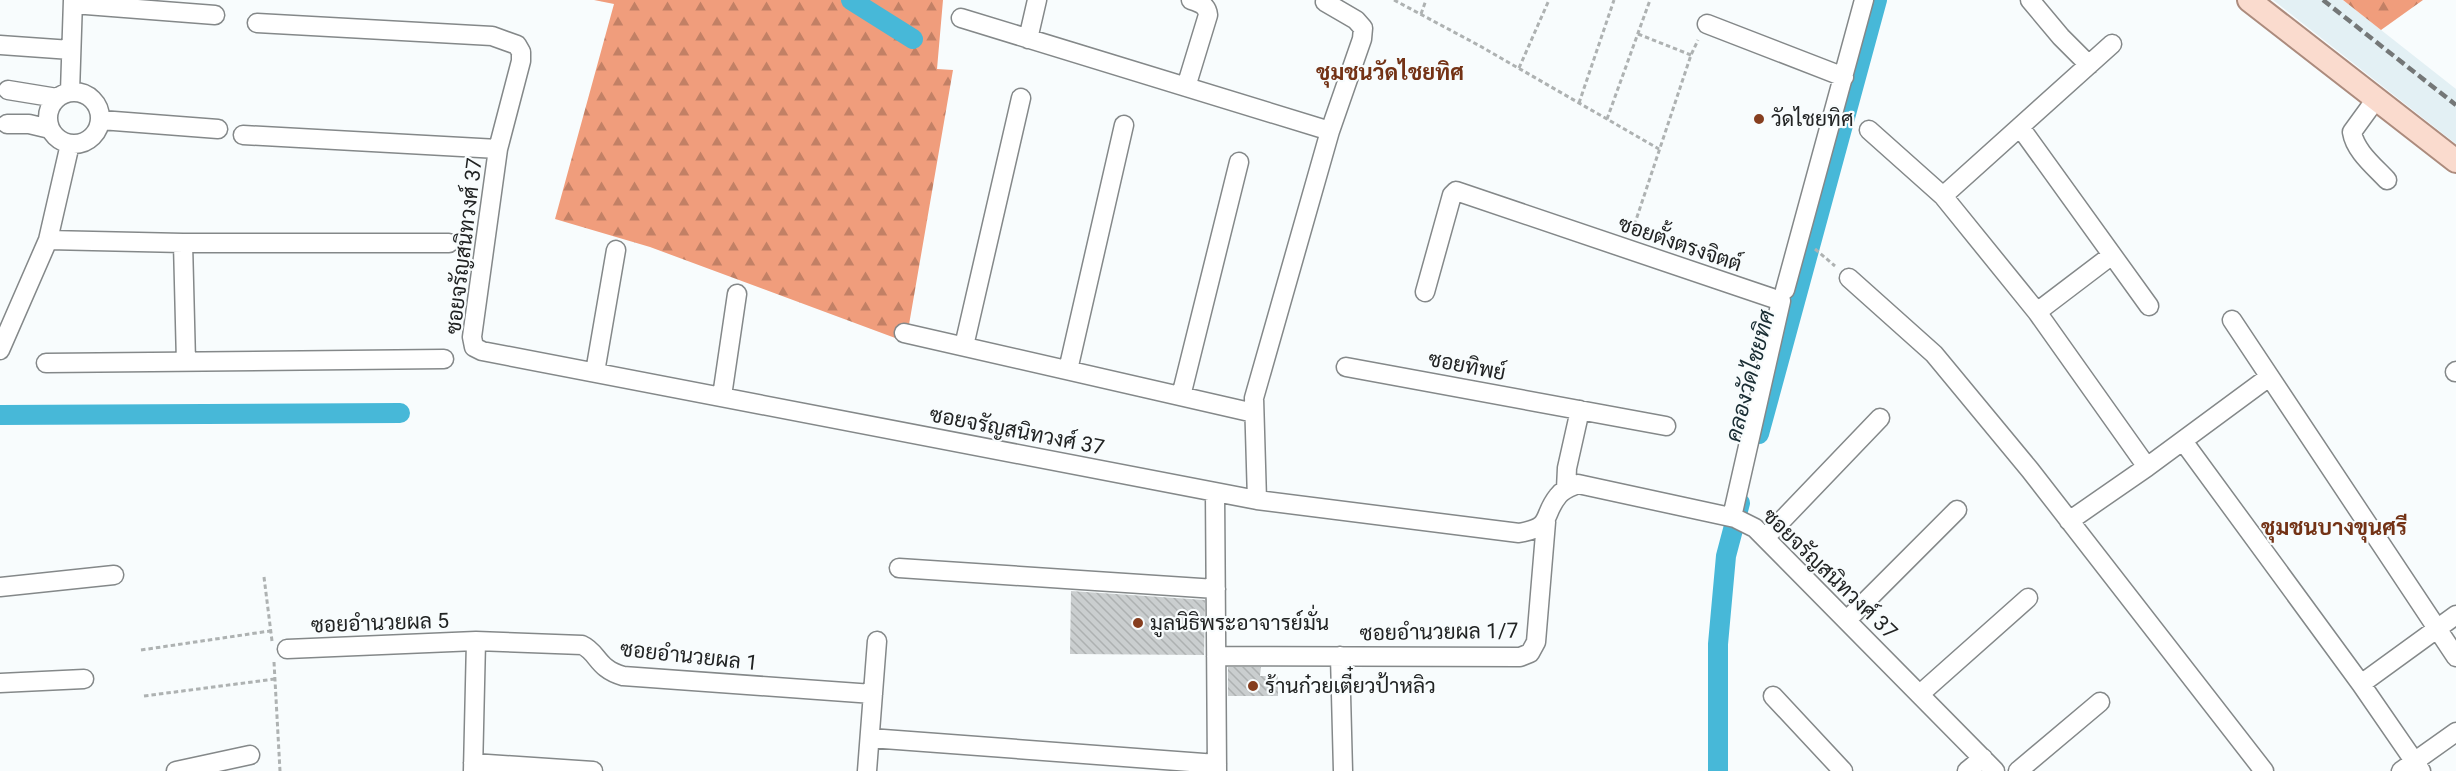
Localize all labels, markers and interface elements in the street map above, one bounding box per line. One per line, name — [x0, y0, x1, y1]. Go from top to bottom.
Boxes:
district label: ชุมชนวัดไชยทิศ — [1316, 58, 1464, 88]
place label: วัดไชยทิศ — [1771, 106, 1854, 131]
marker: วัดไชยทิศ — [1752, 112, 1766, 126]
street label: ซอยจรัญสนิทวงศ์ 37 — [439, 156, 487, 336]
street label: ซอยตั้งตรงจิตต์ — [1615, 205, 1747, 276]
water label: คลองวัดไชยทิศ — [1718, 306, 1780, 445]
street label: ซอยทิพย์ — [1426, 345, 1508, 385]
street label: ซอยจรัญสนิทวงศ์ 37 — [928, 400, 1107, 460]
street label: ซอยจรัญสนิทวงศ์ 37 — [1758, 502, 1904, 644]
district label: ชุมชนบางขุนศรี — [2261, 513, 2407, 543]
place label: มูลนิธิพระอาจารย์มั่น — [1150, 604, 1329, 638]
street label: ซอยอำนวยผล 5 — [311, 609, 449, 637]
marker: มูลนิธิพระอาจารย์มั่น — [1131, 616, 1145, 630]
street label: ซอยอำนวยผล 1/7 — [1359, 619, 1519, 645]
street label: ซอยอำนวยผล 1 — [619, 637, 759, 675]
place label: ร้านก๋วยเตี๋ยวป้าหลิว — [1265, 666, 1436, 698]
marker: ร้านก๋วยเตี๋ยวป้าหลิว — [1246, 679, 1260, 693]

